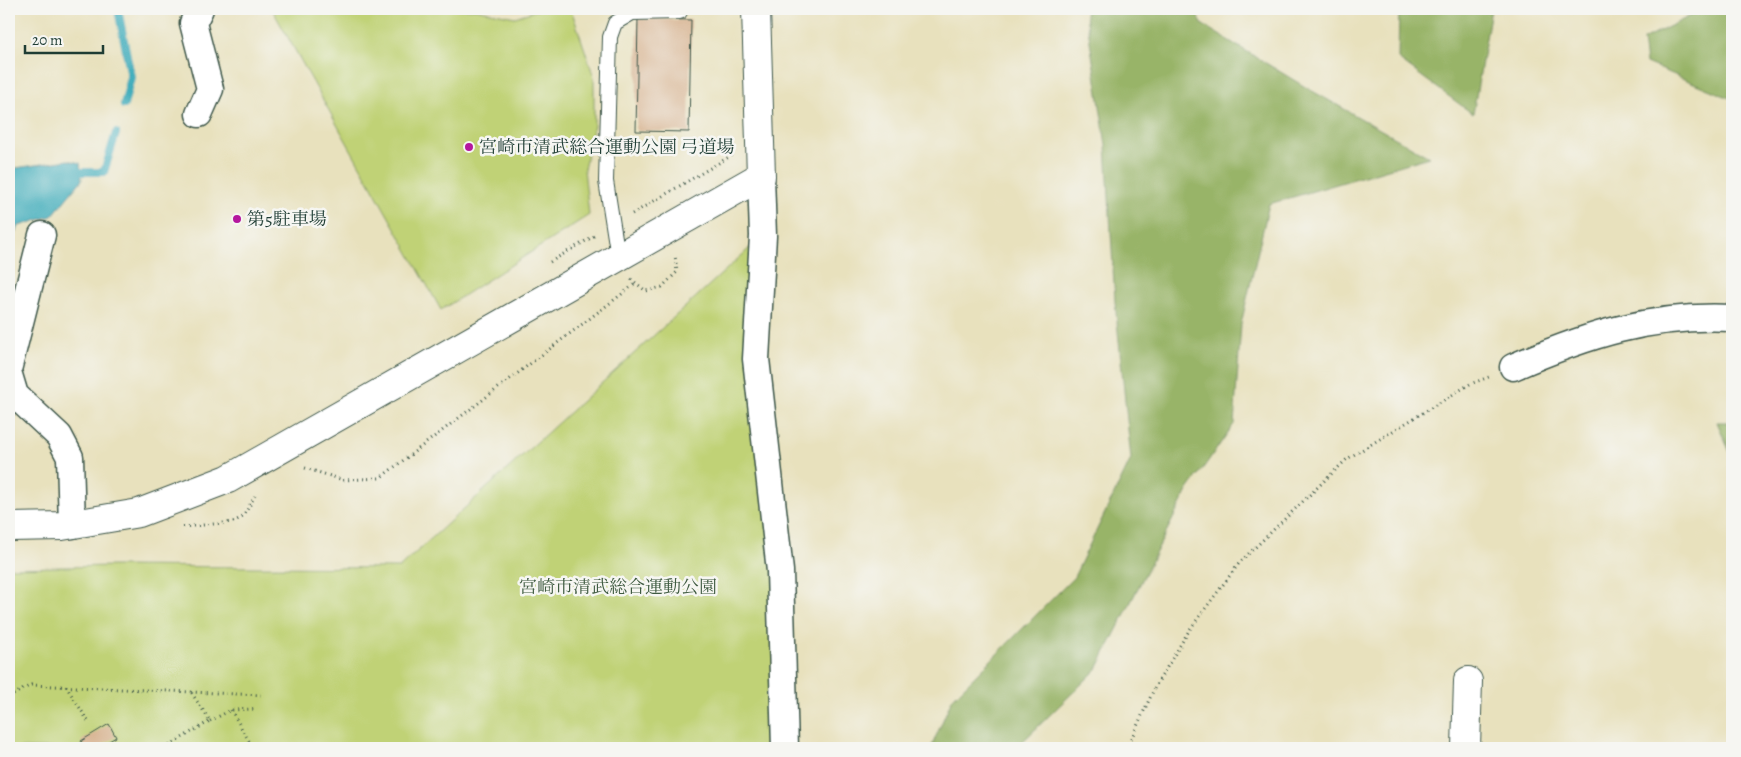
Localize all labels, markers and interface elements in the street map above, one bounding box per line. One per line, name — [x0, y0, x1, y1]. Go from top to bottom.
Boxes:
scale bar — [25, 22, 102, 54]
text: 20 m — [32, 30, 63, 50]
place label: 宮崎市清武総合運動公園 弓道場 — [479, 135, 735, 159]
marker: 宮崎市清武総合運動公園 弓道場 — [463, 141, 475, 153]
place label: 第5駐車場 — [247, 207, 327, 231]
marker: 第5駐車場 — [231, 213, 243, 225]
park label: 宮崎市清武総合運動公園 — [519, 575, 717, 599]

